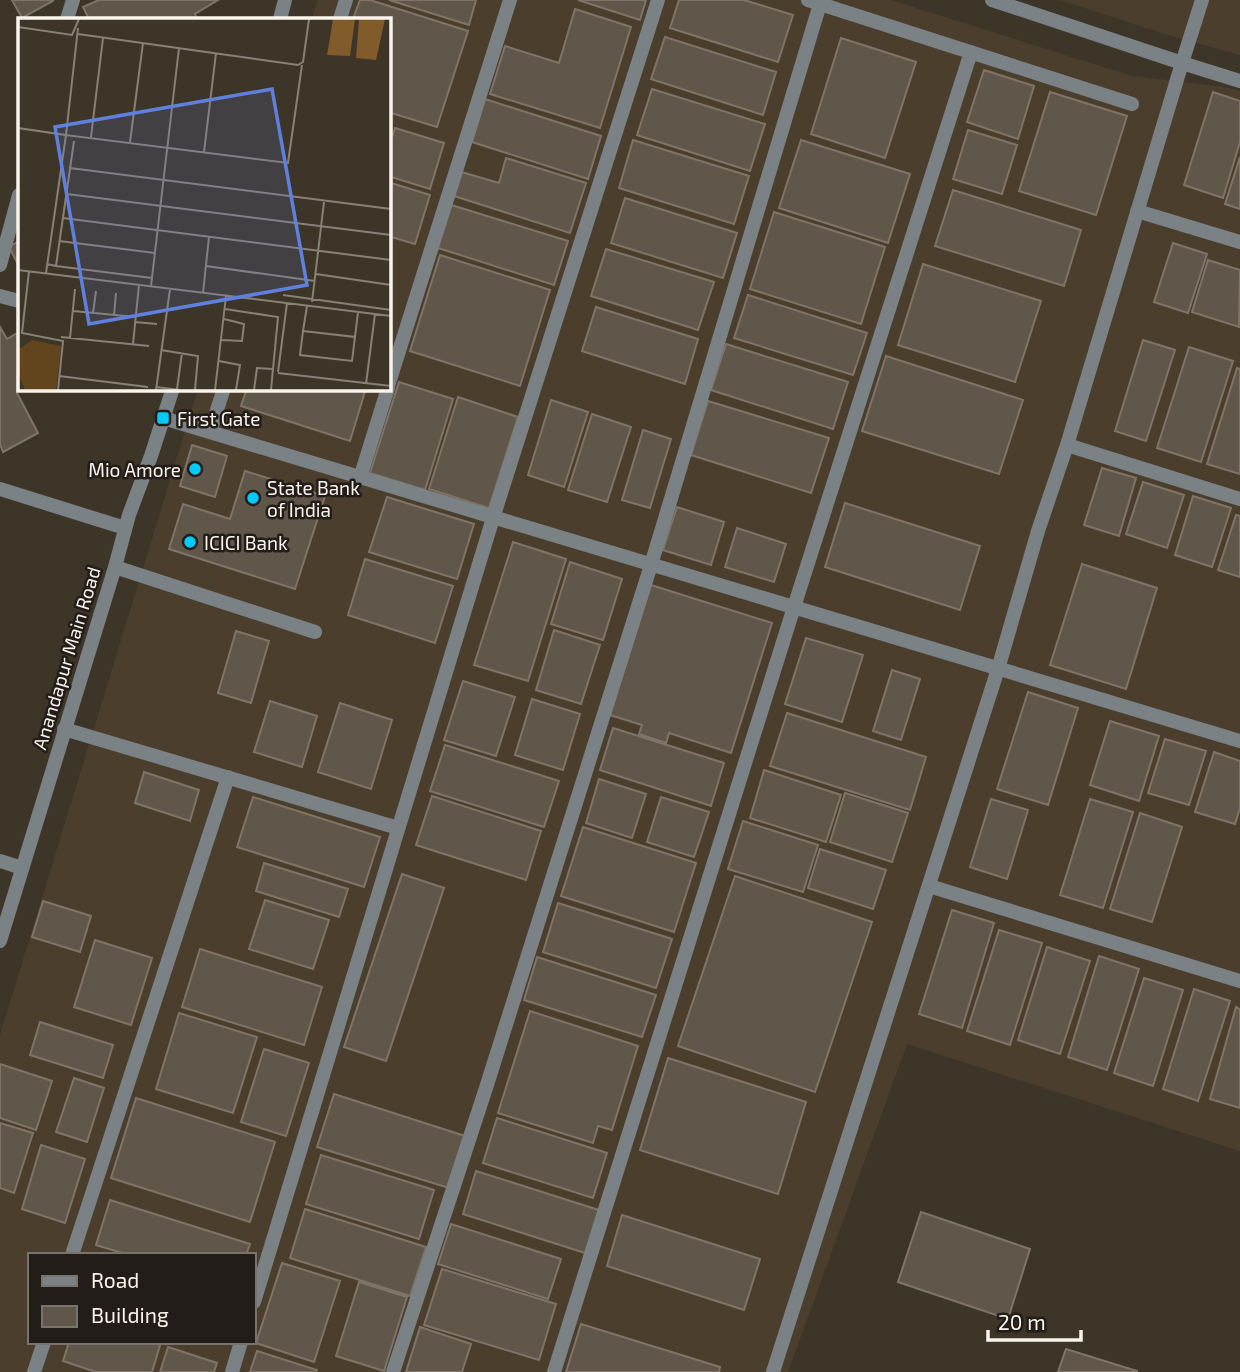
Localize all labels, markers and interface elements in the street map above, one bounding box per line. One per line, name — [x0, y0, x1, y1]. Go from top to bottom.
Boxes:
inset map — [18, 18, 390, 390]
place label: First Gate — [177, 407, 261, 430]
marker: First Gate — [155, 410, 171, 426]
place label: Mio Amore — [88, 458, 181, 481]
marker: Mio Amore — [187, 461, 203, 477]
place label: State Bank of India — [267, 476, 360, 521]
marker: State Bank of India — [245, 490, 261, 506]
place label: ICICI Bank — [204, 531, 288, 554]
marker: ICICI Bank — [182, 534, 198, 550]
street label: Anandapur Main Road — [27, 564, 105, 752]
legend — [28, 1253, 256, 1344]
text: Road — [91, 1267, 139, 1292]
scale bar — [988, 1298, 1081, 1342]
text: Building — [91, 1302, 169, 1327]
text: 20 m — [998, 1309, 1046, 1334]

